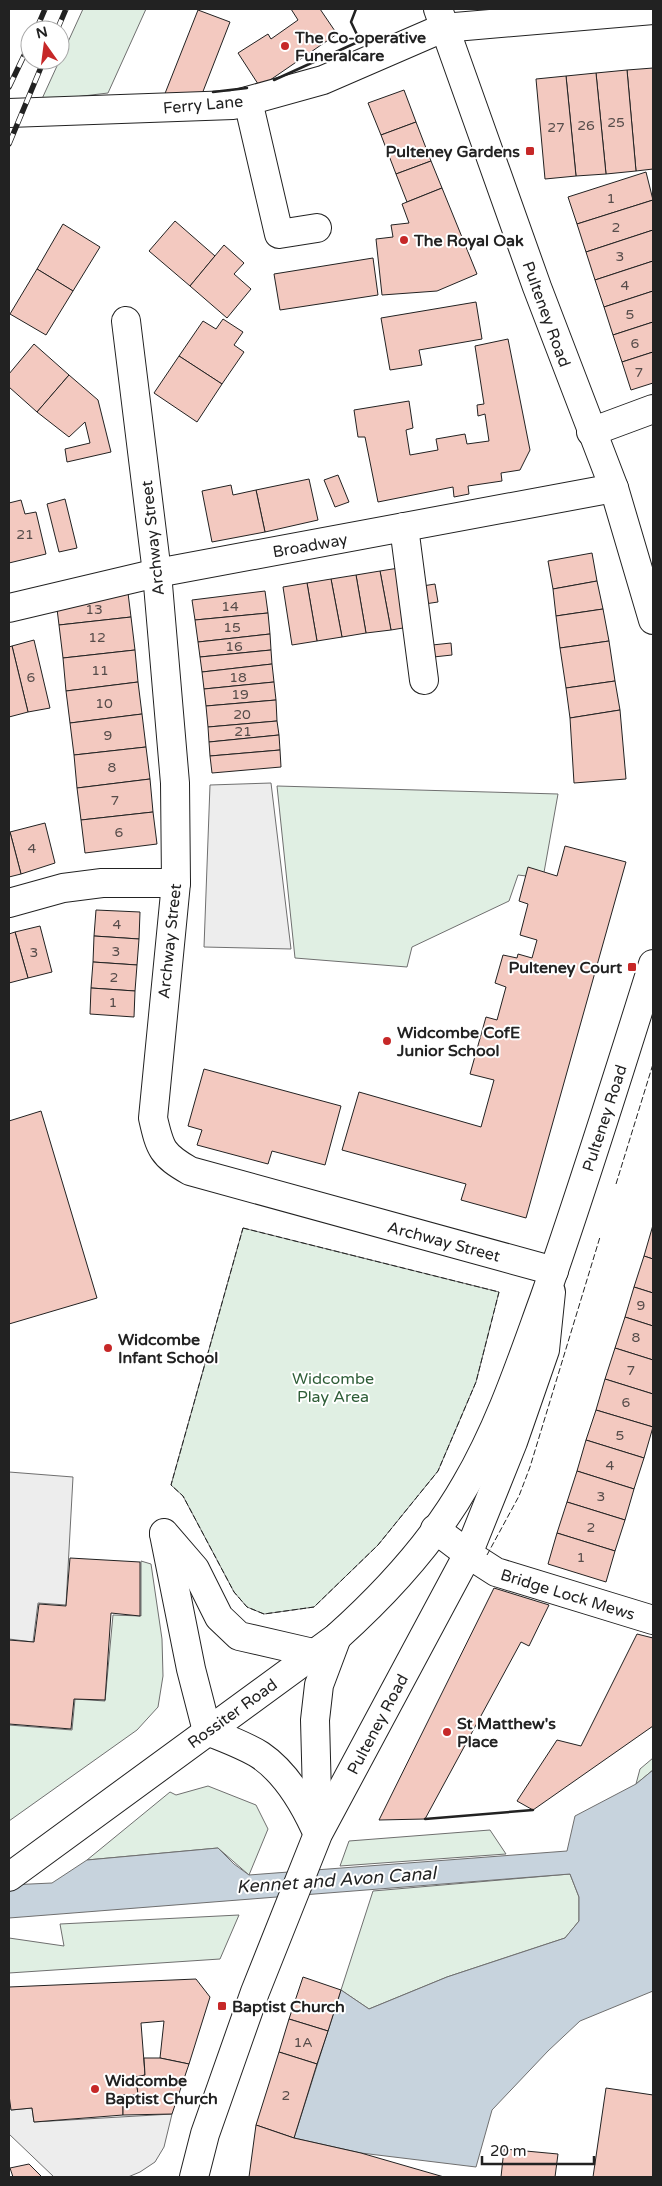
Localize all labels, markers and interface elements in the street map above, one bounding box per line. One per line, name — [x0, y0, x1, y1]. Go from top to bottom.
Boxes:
north arrow — [20, 20, 70, 70]
text: N — [34, 23, 49, 42]
place label: The Co-operative Funeralcare — [294, 28, 426, 66]
marker: The Co-operative Funeralcare — [279, 40, 291, 52]
street label: Ferry Lane — [162, 92, 244, 118]
house number: 25 — [607, 114, 625, 131]
house number: 26 — [577, 117, 595, 134]
house number: 27 — [547, 119, 565, 136]
place label: Pulteney Gardens — [386, 142, 520, 162]
marker: Pulteney Gardens — [524, 145, 536, 157]
house number: 1 — [607, 190, 615, 207]
house number: 2 — [612, 219, 620, 236]
place label: The Royal Oak — [413, 231, 524, 251]
marker: The Royal Oak — [398, 234, 410, 246]
house number: 3 — [616, 248, 624, 265]
street label: Pulteney Road — [518, 259, 574, 370]
house number: 4 — [621, 277, 630, 294]
house number: 5 — [626, 306, 634, 323]
house number: 6 — [631, 335, 640, 352]
house number: 7 — [635, 364, 643, 381]
street label: Archway Street — [137, 479, 169, 597]
house number: 21 — [16, 526, 34, 543]
street label: Broadway — [271, 529, 350, 562]
house number: 14 — [221, 598, 239, 615]
house number: 13 — [85, 601, 103, 618]
house number: 15 — [223, 619, 241, 636]
house number: 12 — [88, 629, 106, 646]
house number: 16 — [225, 638, 243, 655]
house number: 11 — [91, 662, 109, 679]
house number: 6 — [27, 669, 36, 686]
house number: 18 — [229, 669, 247, 686]
house number: 19 — [231, 686, 249, 703]
house number: 10 — [95, 695, 113, 712]
house number: 20 — [233, 706, 251, 723]
house number: 21 — [234, 723, 252, 740]
house number: 9 — [104, 727, 112, 744]
house number: 8 — [108, 759, 117, 776]
house number: 7 — [111, 792, 119, 809]
house number: 6 — [115, 824, 124, 841]
house number: 4 — [28, 840, 37, 857]
street label: Archway Street — [154, 882, 186, 1000]
house number: 4 — [113, 916, 122, 933]
house number: 3 — [112, 943, 120, 960]
house number: 3 — [30, 944, 38, 961]
place label: Pulteney Court — [509, 958, 623, 978]
marker: Pulteney Court — [626, 961, 638, 973]
house number: 2 — [110, 969, 118, 986]
house number: 1 — [109, 994, 117, 1011]
place label: Widcombe CofE Junior School — [396, 1023, 520, 1061]
marker: Widcombe CofE Junior School — [381, 1035, 393, 1047]
street label: Pulteney Road — [578, 1062, 632, 1174]
street label: Archway Street — [385, 1217, 502, 1267]
house number: 9 — [637, 1297, 645, 1314]
house number: 8 — [632, 1329, 641, 1346]
place label: Widcombe Infant School — [118, 1330, 218, 1368]
marker: Widcombe Infant School — [102, 1342, 114, 1354]
house number: 7 — [627, 1362, 635, 1379]
park label: Widcombe Play Area — [292, 1369, 374, 1407]
house number: 6 — [622, 1394, 631, 1411]
house number: 5 — [616, 1427, 624, 1444]
house number: 4 — [606, 1457, 615, 1474]
house number: 3 — [597, 1488, 605, 1505]
house number: 2 — [587, 1519, 595, 1536]
house number: 1 — [577, 1549, 585, 1566]
street label: Bridge Lock Mews — [498, 1565, 637, 1625]
street label: Pulteney Road — [343, 1671, 413, 1778]
street label: Rossiter Road — [184, 1675, 281, 1753]
place label: St Matthew's Place — [457, 1714, 556, 1752]
marker: St Matthew's Place — [441, 1726, 453, 1738]
water label: Kennet and Avon Canal — [235, 1862, 439, 1898]
place label: Baptist Church — [232, 1997, 345, 2017]
marker: Baptist Church — [216, 2000, 228, 2012]
house number: 1A — [293, 2034, 313, 2051]
place label: Widcombe Baptist Church — [105, 2071, 218, 2109]
marker: Widcombe Baptist Church — [89, 2083, 101, 2095]
house number: 2 — [282, 2087, 290, 2104]
scale bar — [482, 2134, 594, 2166]
text: 20 m — [490, 2142, 527, 2160]

